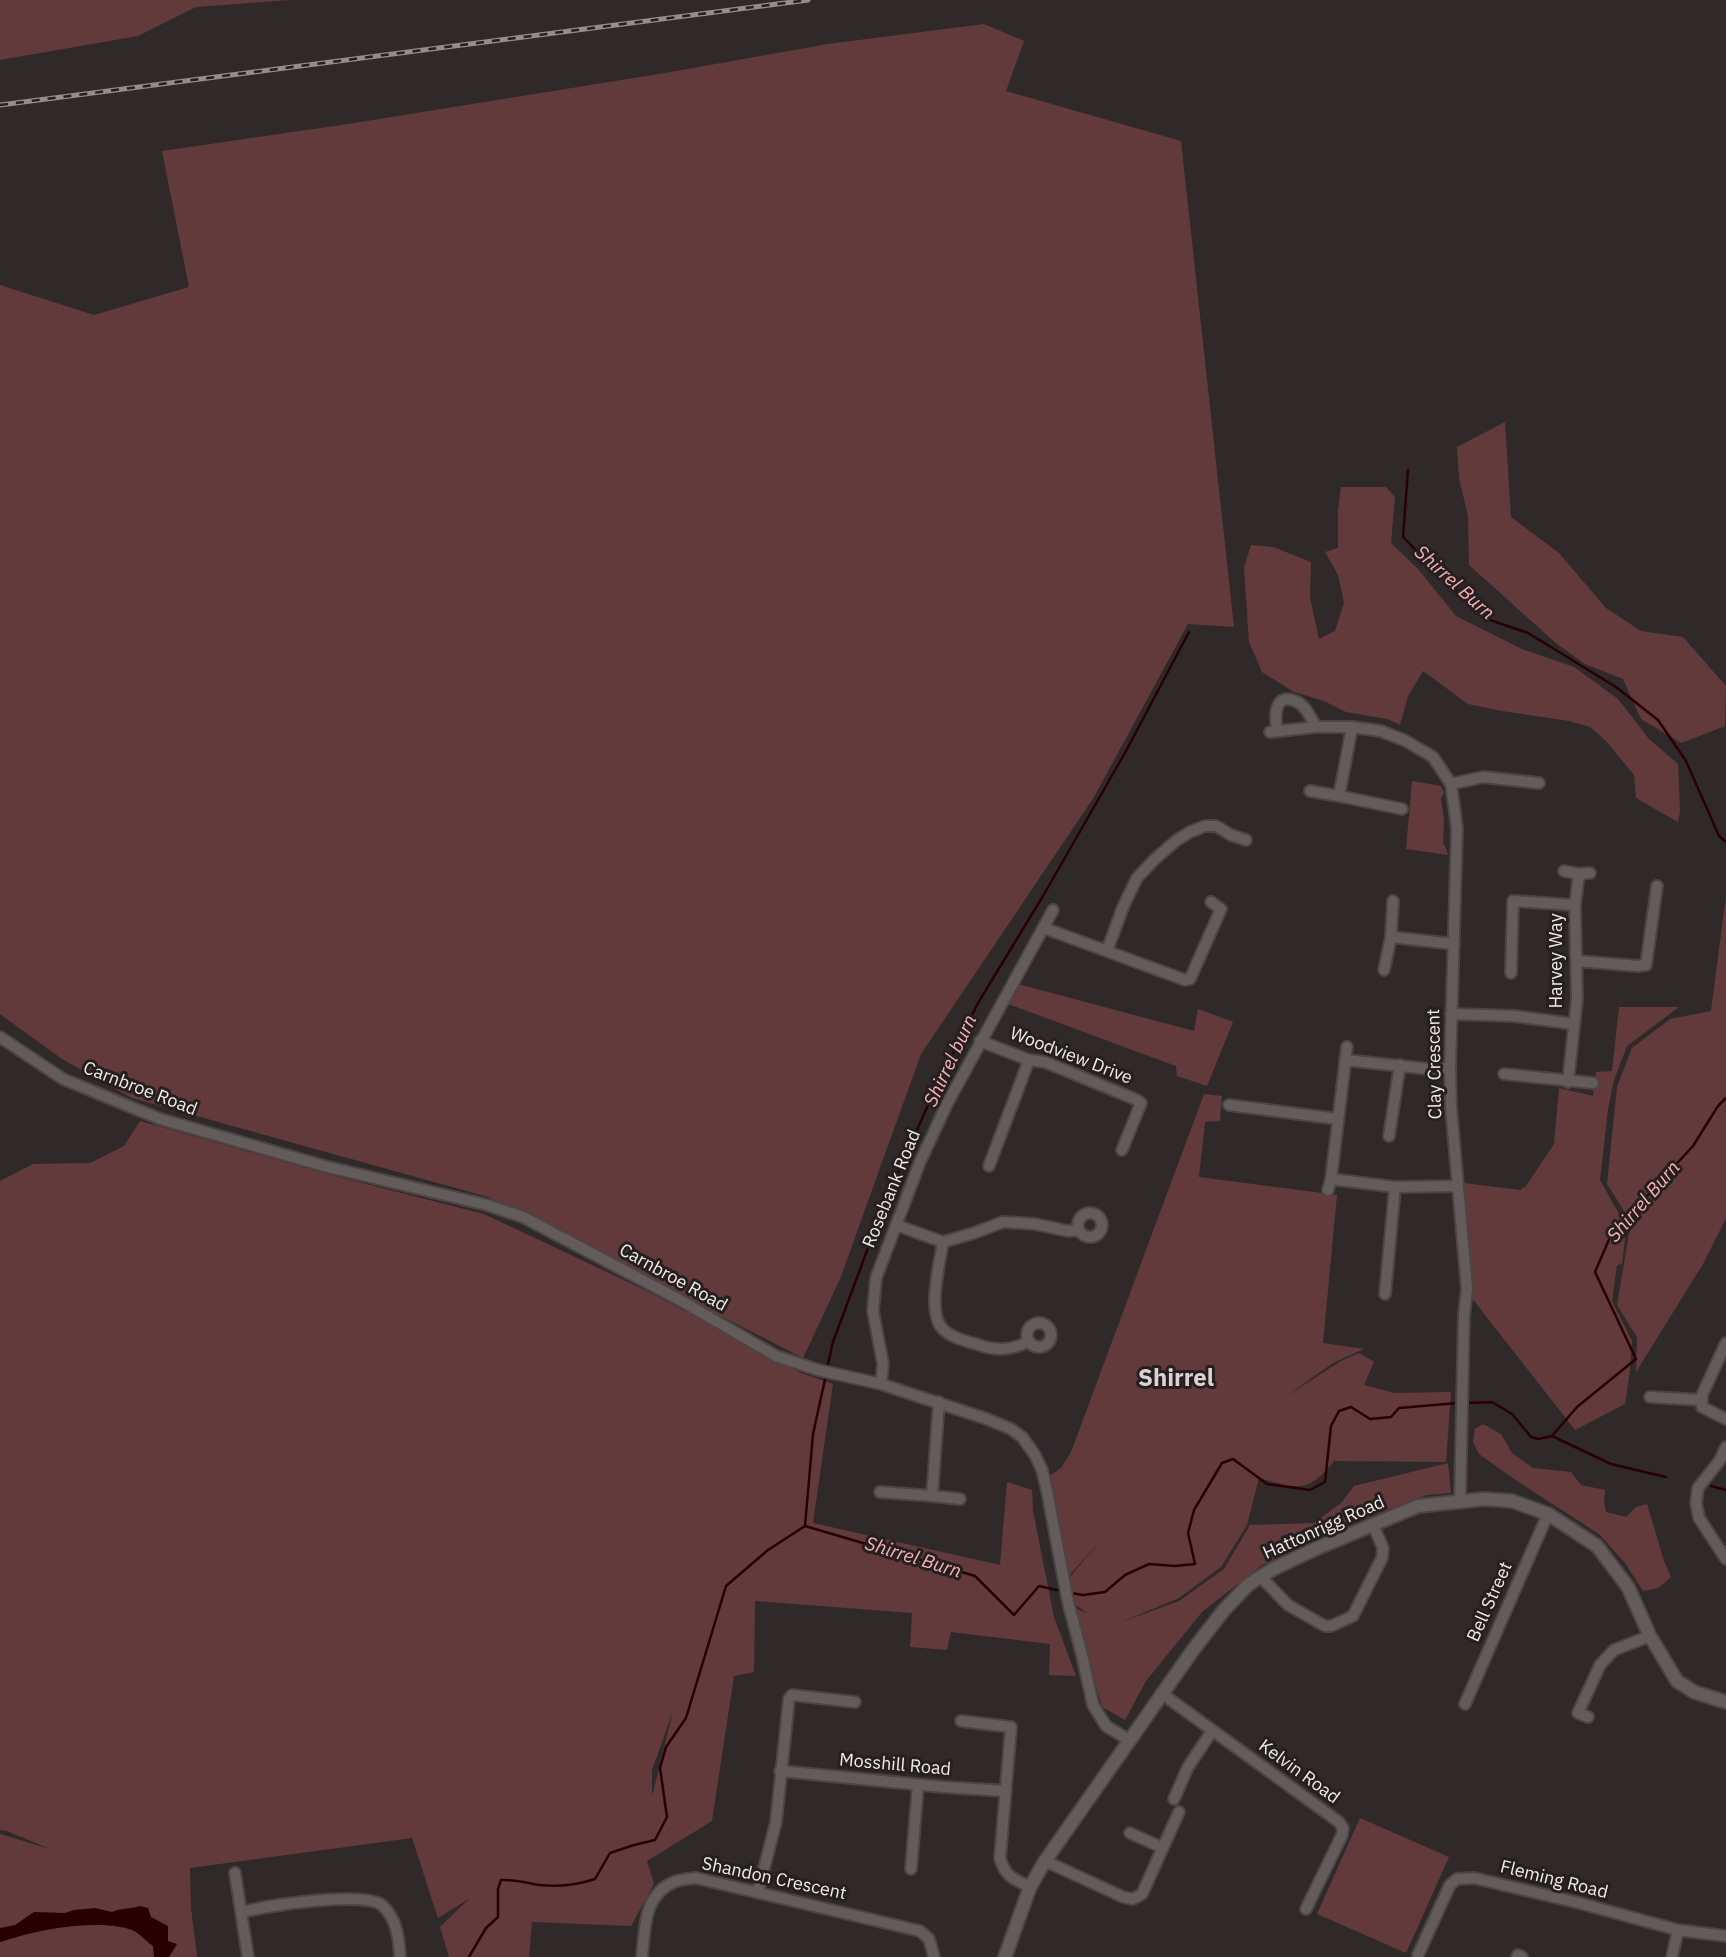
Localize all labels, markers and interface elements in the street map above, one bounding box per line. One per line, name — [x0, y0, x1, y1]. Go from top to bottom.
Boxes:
water label: Shirrel Burn — [1409, 541, 1499, 625]
street label: Harvey Way — [1546, 913, 1568, 1009]
street label: Clay Crescent — [1423, 1009, 1447, 1119]
water label: Shirrel burn — [920, 1011, 982, 1111]
street label: Woodview Drive — [1007, 1023, 1135, 1089]
street label: Carnbroe Road — [80, 1057, 200, 1121]
street label: Rosebank Road — [859, 1127, 925, 1251]
water label: Shirrel Burn — [1603, 1157, 1685, 1247]
street label: Carnbroe Road — [615, 1239, 731, 1317]
district label: Shirrel — [1138, 1365, 1214, 1393]
street label: Hattonrigg Road — [1260, 1492, 1388, 1564]
water label: Shirrel Burn — [862, 1533, 964, 1583]
street label: Bell Street — [1463, 1559, 1517, 1645]
street label: Kelvin Road — [1254, 1735, 1344, 1809]
street label: Mosshill Road — [838, 1749, 952, 1781]
street label: Shandon Crescent — [700, 1853, 848, 1905]
street label: Fleming Road — [1498, 1856, 1610, 1904]

